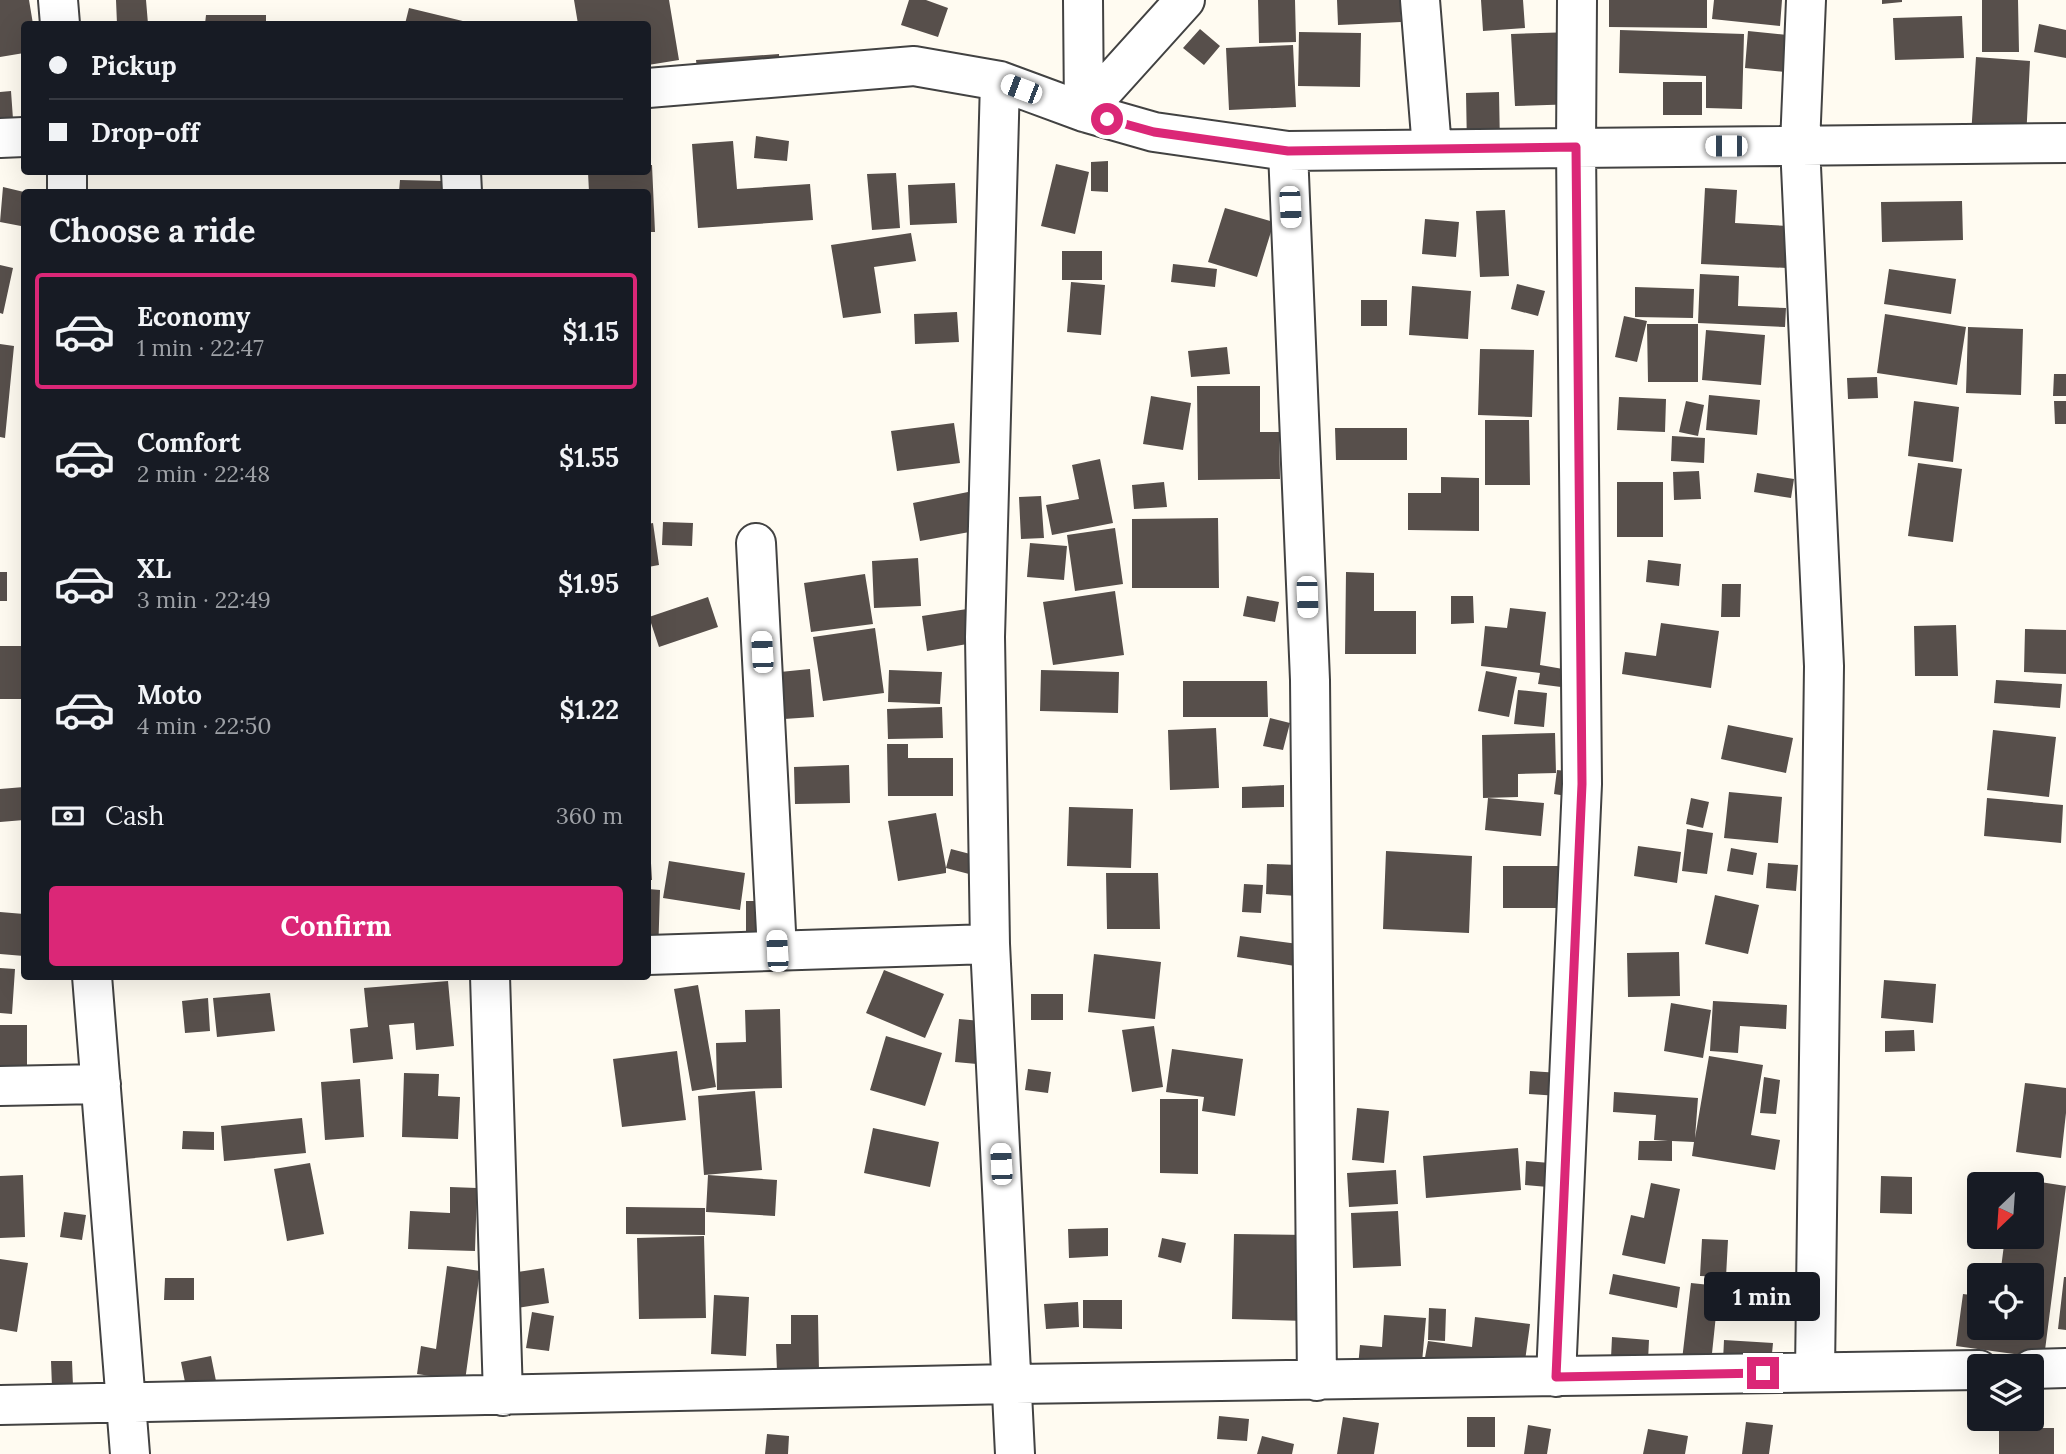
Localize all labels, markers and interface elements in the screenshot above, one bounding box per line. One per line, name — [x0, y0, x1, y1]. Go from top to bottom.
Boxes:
text: Pickup — [91, 49, 177, 82]
car — [998, 72, 1045, 106]
route start — [1091, 103, 1123, 135]
text: Drop-off — [91, 116, 199, 149]
car — [1706, 136, 1748, 157]
car — [1279, 185, 1302, 229]
text: Choose a ride — [49, 210, 256, 251]
icon: car — [53, 300, 116, 363]
text: Economy — [137, 300, 250, 333]
text: $1.15 — [563, 315, 619, 348]
text: 1 min · 22:47 — [137, 333, 264, 362]
icon: car — [53, 426, 116, 489]
text: Comfort — [137, 426, 241, 459]
text: $1.55 — [559, 441, 619, 474]
text: 2 min · 22:48 — [137, 459, 270, 488]
icon: car — [53, 552, 116, 615]
text: XL — [137, 552, 171, 585]
text: $1.95 — [558, 567, 619, 600]
car — [1296, 576, 1319, 618]
text: 3 min · 22:49 — [137, 585, 271, 614]
car — [751, 630, 774, 674]
icon: car — [53, 678, 116, 741]
text: Moto — [137, 678, 202, 711]
text: $1.22 — [559, 693, 619, 726]
text: 4 min · 22:50 — [137, 711, 272, 740]
icon: cash — [49, 797, 87, 835]
text: Cash — [105, 799, 164, 832]
text: 360 m — [556, 801, 623, 830]
button: Confirm — [49, 886, 623, 966]
car — [766, 929, 789, 973]
car — [990, 1142, 1013, 1186]
north arrow — [1967, 1172, 2044, 1250]
map controls — [1967, 1172, 2044, 1431]
button: locate — [1967, 1263, 2044, 1340]
callout: 1 min — [1705, 1272, 1821, 1320]
text: 1 min — [1733, 1282, 1791, 1311]
button: layers — [1967, 1354, 2044, 1431]
route end — [1747, 1357, 1779, 1389]

